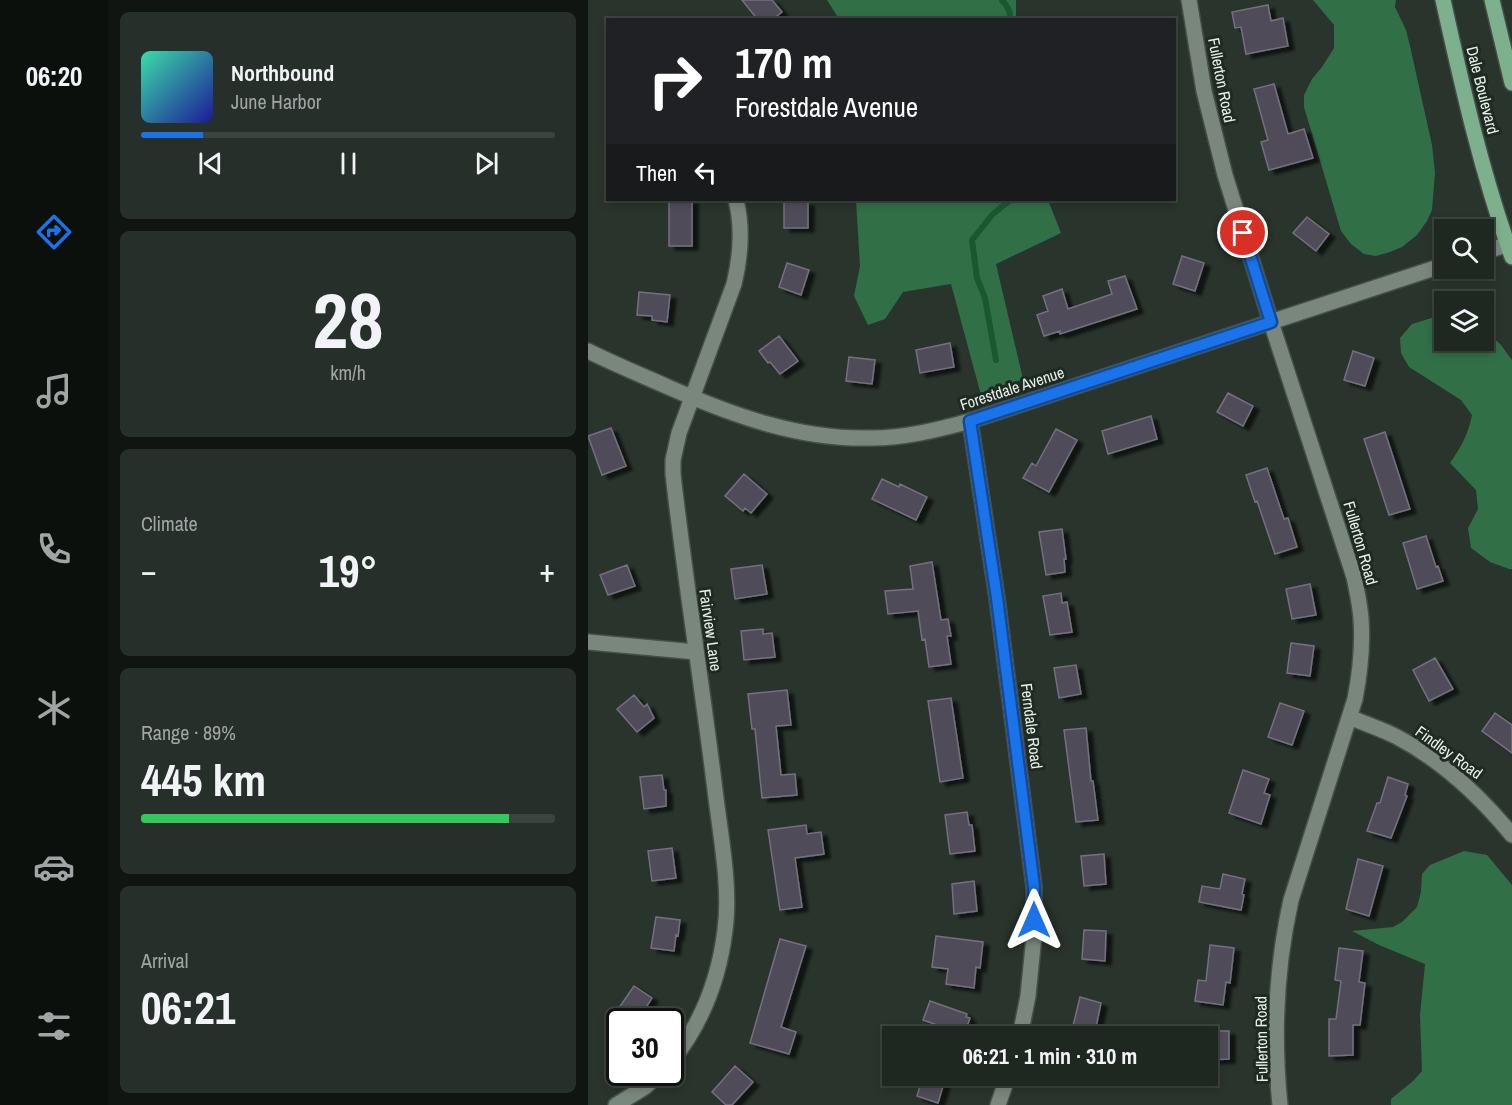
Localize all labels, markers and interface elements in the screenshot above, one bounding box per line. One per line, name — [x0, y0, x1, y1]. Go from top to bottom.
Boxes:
text: 170 m — [735, 35, 833, 91]
street label: Fullerton Road — [1203, 36, 1241, 124]
icon: right — [636, 42, 714, 120]
street label: Dale Boulevard — [1461, 44, 1505, 136]
text: 06:20 — [26, 58, 82, 94]
text: Northbound — [231, 58, 334, 88]
text: June Harbor — [231, 88, 321, 115]
text: Forestdale Avenue — [735, 89, 918, 125]
icon: previous — [194, 147, 227, 180]
icon: pause — [332, 147, 365, 180]
icon: next — [470, 147, 503, 180]
icon: left — [689, 156, 722, 189]
text: Then — [636, 158, 677, 188]
pin — [1217, 207, 1268, 258]
icon: directions — [33, 211, 75, 253]
icon: arrive — [1226, 216, 1259, 249]
map controls — [1434, 219, 1494, 351]
button: search — [1434, 219, 1494, 279]
text: 28 — [312, 267, 384, 372]
button: layers — [1434, 291, 1494, 351]
text: km/h — [330, 359, 366, 386]
street label: Forestdale Avenue — [957, 361, 1067, 415]
icon: music — [33, 370, 75, 412]
street label: Fullerton Road — [1339, 499, 1383, 587]
text: Climate — [141, 510, 198, 537]
icon: phone — [33, 528, 75, 570]
text: 19° — [318, 540, 378, 601]
text: − — [141, 548, 157, 592]
text: + — [539, 548, 555, 592]
street label: Fairview Lane — [694, 588, 728, 672]
street label: Ferndale Road — [1016, 682, 1048, 770]
icon: climate — [33, 687, 75, 729]
text: Range · 89% — [141, 719, 236, 746]
street label: Findley Road — [1411, 720, 1487, 784]
text: 445 km — [141, 749, 266, 810]
icon: car — [33, 846, 75, 888]
position arrow — [1002, 888, 1066, 952]
text: Arrival — [141, 947, 188, 974]
text: 06:21 — [141, 977, 235, 1038]
street label: Fullerton Road — [1249, 996, 1273, 1082]
icon: filters — [33, 1005, 75, 1047]
speed limit sign: 30 — [606, 1008, 684, 1086]
text: 06:21 · 1 min · 310 m — [963, 1041, 1137, 1071]

